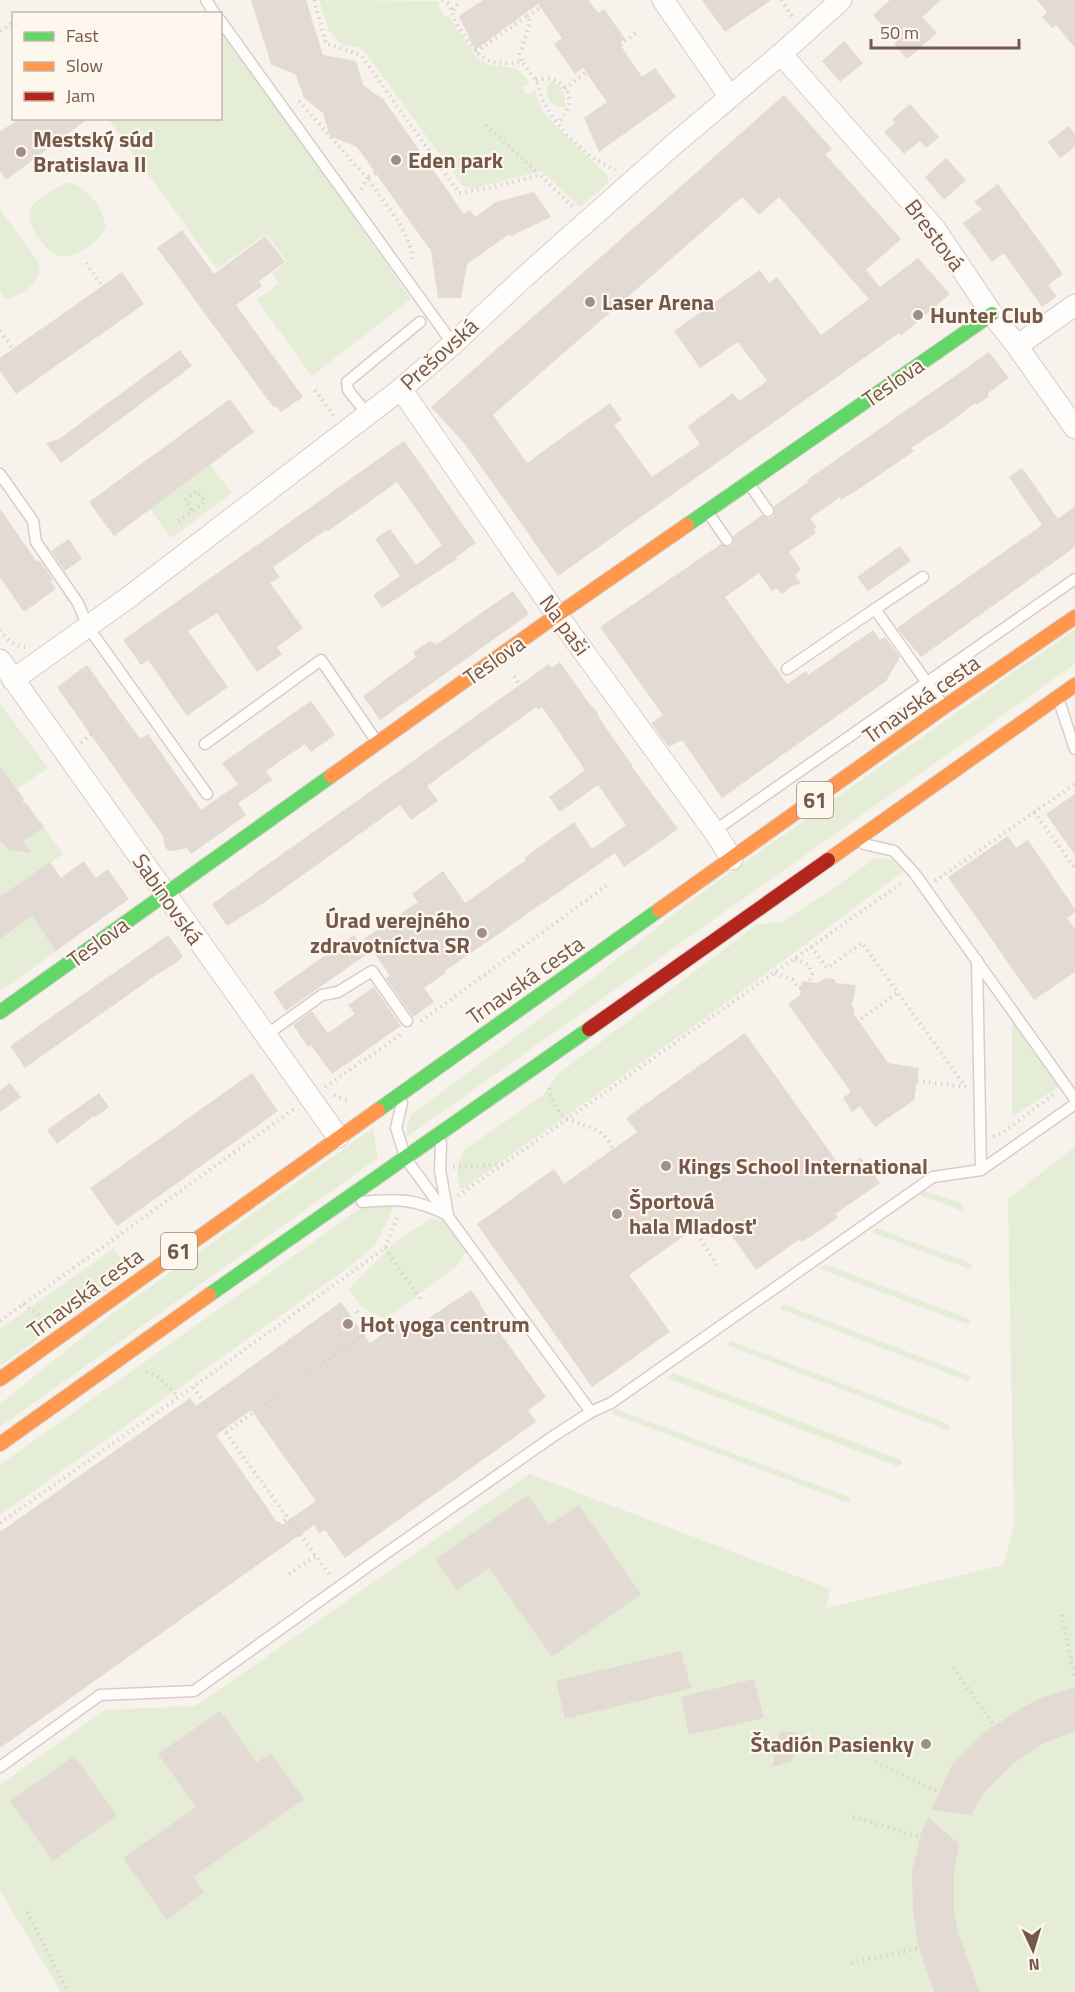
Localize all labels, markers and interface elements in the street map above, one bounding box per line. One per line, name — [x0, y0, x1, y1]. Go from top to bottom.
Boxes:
legend — [12, 12, 222, 120]
scale bar — [871, 12, 1020, 50]
text: 50 m — [880, 19, 919, 46]
text: Fast — [66, 22, 99, 49]
text: Slow — [66, 52, 103, 79]
text: Jam — [66, 82, 95, 109]
place label: Mestský súd Bratislava II — [33, 122, 154, 181]
place label: Eden park — [408, 143, 504, 177]
marker: Mestský súd Bratislava II — [14, 145, 28, 159]
marker: Eden park — [389, 153, 403, 167]
street label: Brestová — [896, 192, 974, 278]
place label: Laser Arena — [602, 285, 714, 319]
marker: Laser Arena — [583, 295, 597, 309]
place label: Hunter Club — [930, 298, 1044, 332]
marker: Hunter Club — [911, 308, 925, 322]
street label: Prešovská — [392, 309, 486, 399]
street label: Teslova — [855, 348, 931, 416]
street label: Na paši — [531, 587, 599, 663]
street label: Teslova — [456, 626, 532, 694]
street label: Trnavská cesta — [855, 646, 987, 752]
road number: 61 — [797, 782, 833, 818]
street label: Sabinovská — [124, 846, 212, 952]
place label: Úrad verejného zdravotníctva SR — [310, 903, 470, 962]
street label: Teslova — [60, 908, 136, 976]
marker: Úrad verejného zdravotníctva SR — [475, 926, 489, 940]
street label: Trnavská cesta — [459, 927, 591, 1033]
place label: Kings School International — [678, 1149, 928, 1183]
marker: Kings School International — [659, 1159, 673, 1173]
place label: Športová hala Mladosť — [629, 1184, 757, 1243]
marker: Športová hala Mladosť — [610, 1207, 624, 1221]
road number: 61 — [161, 1233, 197, 1269]
street label: Trnavská cesta — [20, 1239, 150, 1347]
place label: Hot yoga centrum — [360, 1307, 530, 1341]
marker: Hot yoga centrum — [341, 1317, 355, 1331]
place label: Štadión Pasienky — [751, 1727, 914, 1761]
marker: Štadión Pasienky — [919, 1737, 933, 1751]
north arrow — [1003, 1920, 1063, 1980]
text: N — [1028, 1953, 1040, 1977]

